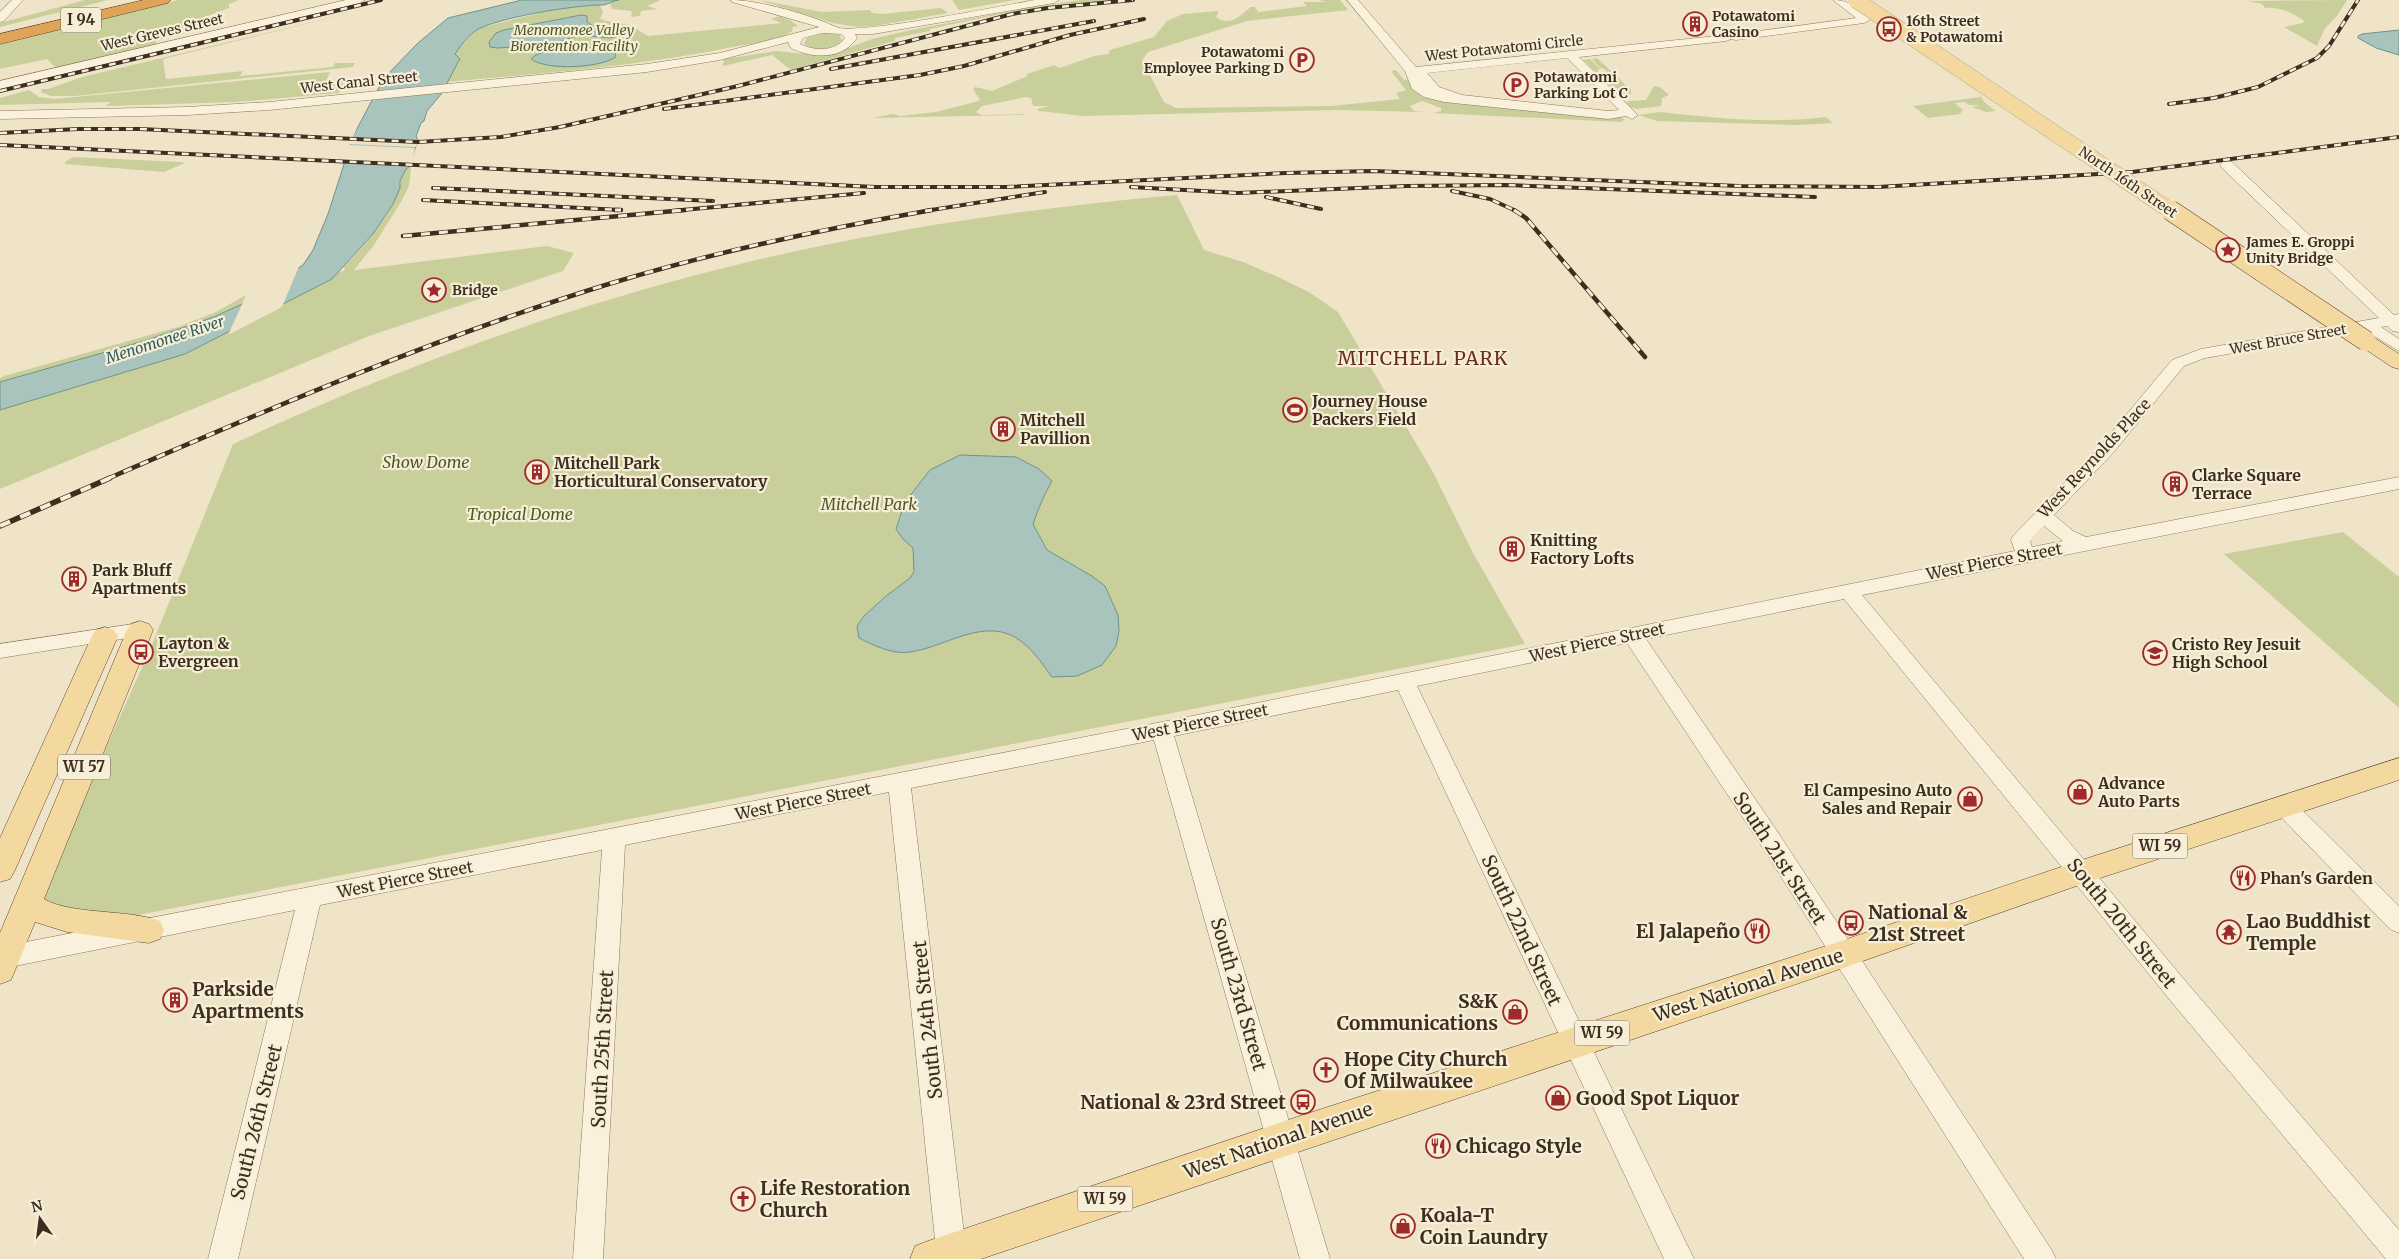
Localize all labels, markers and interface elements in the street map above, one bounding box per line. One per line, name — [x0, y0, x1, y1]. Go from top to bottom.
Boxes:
place label: Potawatomi Casino — [1712, 7, 1795, 41]
road number: I 94 — [61, 8, 101, 32]
street label: West Greves Street — [98, 9, 226, 55]
building icon: Potawatomi Casino — [1682, 11, 1708, 37]
place label: 16th Street & Potawatomi — [1906, 12, 2003, 46]
bus stop icon: 16th Street & Potawatomi — [1876, 16, 1902, 42]
park label: Menomonee Valley Bioretention Facility — [510, 21, 638, 55]
street label: West Potawatomi Circle — [1423, 31, 1584, 65]
place label: Potawatomi Employee Parking D — [1144, 43, 1284, 77]
parking icon: Potawatomi Employee Parking D — [1289, 47, 1315, 73]
street label: West Canal Street — [299, 67, 419, 97]
place label: Potawatomi Parking Lot C — [1534, 68, 1628, 102]
parking icon: Potawatomi Parking Lot C — [1503, 72, 1529, 98]
street label: North 16th Street — [2075, 142, 2181, 222]
place label: James E. Groppi Unity Bridge — [2245, 233, 2355, 267]
place icon: James E. Groppi Unity Bridge — [2215, 237, 2241, 263]
place icon: Bridge — [421, 277, 447, 303]
place label: Bridge — [452, 281, 498, 299]
water label: Menomonee River — [102, 311, 227, 368]
street label: West Bruce Street — [2227, 320, 2348, 358]
district label: MITCHELL PARK — [1338, 346, 1508, 370]
place label: Journey House Packers Field — [1311, 391, 1428, 429]
street label: West Reynolds Place — [2033, 394, 2155, 523]
sports icon: Journey House Packers Field — [1282, 397, 1308, 423]
place label: Mitchell Pavillion — [1020, 410, 1090, 448]
building icon: Mitchell Pavillion — [990, 416, 1016, 442]
park label: Show Dome — [383, 452, 469, 472]
place label: Mitchell Park Horticultural Conservatory — [554, 453, 768, 491]
building icon: Mitchell Park Horticultural Conservatory — [524, 459, 550, 485]
place label: Clarke Square Terrace — [2192, 465, 2301, 503]
building icon: Clarke Square Terrace — [2162, 471, 2188, 497]
park label: Mitchell Park — [820, 494, 917, 514]
park label: Tropical Dome — [467, 504, 573, 524]
place label: Knitting Factory Lofts — [1530, 530, 1634, 568]
building icon: Knitting Factory Lofts — [1499, 536, 1525, 562]
street label: West Pierce Street — [1923, 538, 2064, 584]
place label: Park Bluff Apartments — [91, 560, 186, 598]
building icon: Park Bluff Apartments — [61, 566, 87, 592]
street label: West Pierce Street — [1526, 618, 1667, 666]
place label: Layton & Evergreen — [158, 633, 239, 671]
place label: Cristo Rey Jesuit High School — [2172, 634, 2301, 672]
bus stop icon: Layton & Evergreen — [128, 639, 154, 665]
school or university icon: Cristo Rey Jesuit High School — [2142, 640, 2168, 666]
street label: West Pierce Street — [1129, 699, 1270, 745]
road number: WI 57 — [58, 754, 110, 780]
place label: Advance Auto Parts — [2097, 773, 2180, 811]
street label: West Pierce Street — [732, 778, 873, 824]
shop icon: Advance Auto Parts — [2067, 779, 2093, 805]
place label: El Campesino Auto Sales and Repair — [1803, 780, 1953, 818]
shop icon: El Campesino Auto Sales and Repair — [1957, 786, 1983, 812]
street label: South 21st Street — [1728, 787, 1832, 929]
road number: WI 59 — [2132, 834, 2188, 858]
street label: South 22nd Street — [1477, 851, 1568, 1010]
street label: South 20th Street — [2062, 853, 2182, 993]
street label: West Pierce Street — [334, 856, 475, 902]
restaurant icon: Phan's Garden — [2230, 865, 2256, 891]
place label: Phan's Garden — [2260, 868, 2373, 888]
place label: National & 21st Street — [1868, 900, 1968, 946]
place label: Lao Buddhist Temple — [2246, 909, 2371, 955]
bus stop icon: National & 21st Street — [1838, 910, 1864, 936]
street label: South 23rd Street — [1206, 915, 1272, 1074]
restaurant icon: El Jalapeño — [1744, 918, 1770, 944]
place label: El Jalapeño — [1636, 919, 1740, 943]
temple icon: Lao Buddhist Temple — [2216, 919, 2242, 945]
street label: South 24th Street — [907, 939, 947, 1101]
street label: West National Avenue — [1649, 943, 1846, 1027]
street label: South 25th Street — [586, 969, 618, 1129]
place label: Parkside Apartments — [191, 977, 304, 1023]
building icon: Parkside Apartments — [162, 987, 188, 1013]
place label: S&K Communications — [1337, 989, 1499, 1035]
shop icon: S&K Communications — [1502, 999, 1528, 1025]
road number: WI 59 — [1574, 1020, 1630, 1046]
street label: South 26th Street — [225, 1041, 287, 1202]
place label: Hope City Church Of Milwaukee — [1344, 1047, 1508, 1093]
church icon: Hope City Church Of Milwaukee — [1313, 1057, 1339, 1083]
shop icon: Good Spot Liquor — [1545, 1085, 1571, 1111]
place label: Good Spot Liquor — [1576, 1086, 1739, 1110]
bus stop icon: National & 23rd Street — [1290, 1089, 1316, 1115]
place label: National & 23rd Street — [1080, 1090, 1286, 1114]
street label: West National Avenue — [1179, 1096, 1376, 1184]
restaurant icon: Chicago Style — [1425, 1133, 1451, 1159]
place label: Chicago Style — [1456, 1134, 1582, 1158]
place label: Life Restoration Church — [760, 1176, 910, 1222]
church icon: Life Restoration Church — [730, 1186, 756, 1212]
road number: WI 59 — [1078, 1186, 1132, 1212]
north arrow — [15, 1194, 65, 1244]
text: N — [29, 1196, 44, 1216]
place label: Koala-T Coin Laundry — [1420, 1203, 1548, 1249]
shop icon: Koala-T Coin Laundry — [1390, 1213, 1416, 1239]

